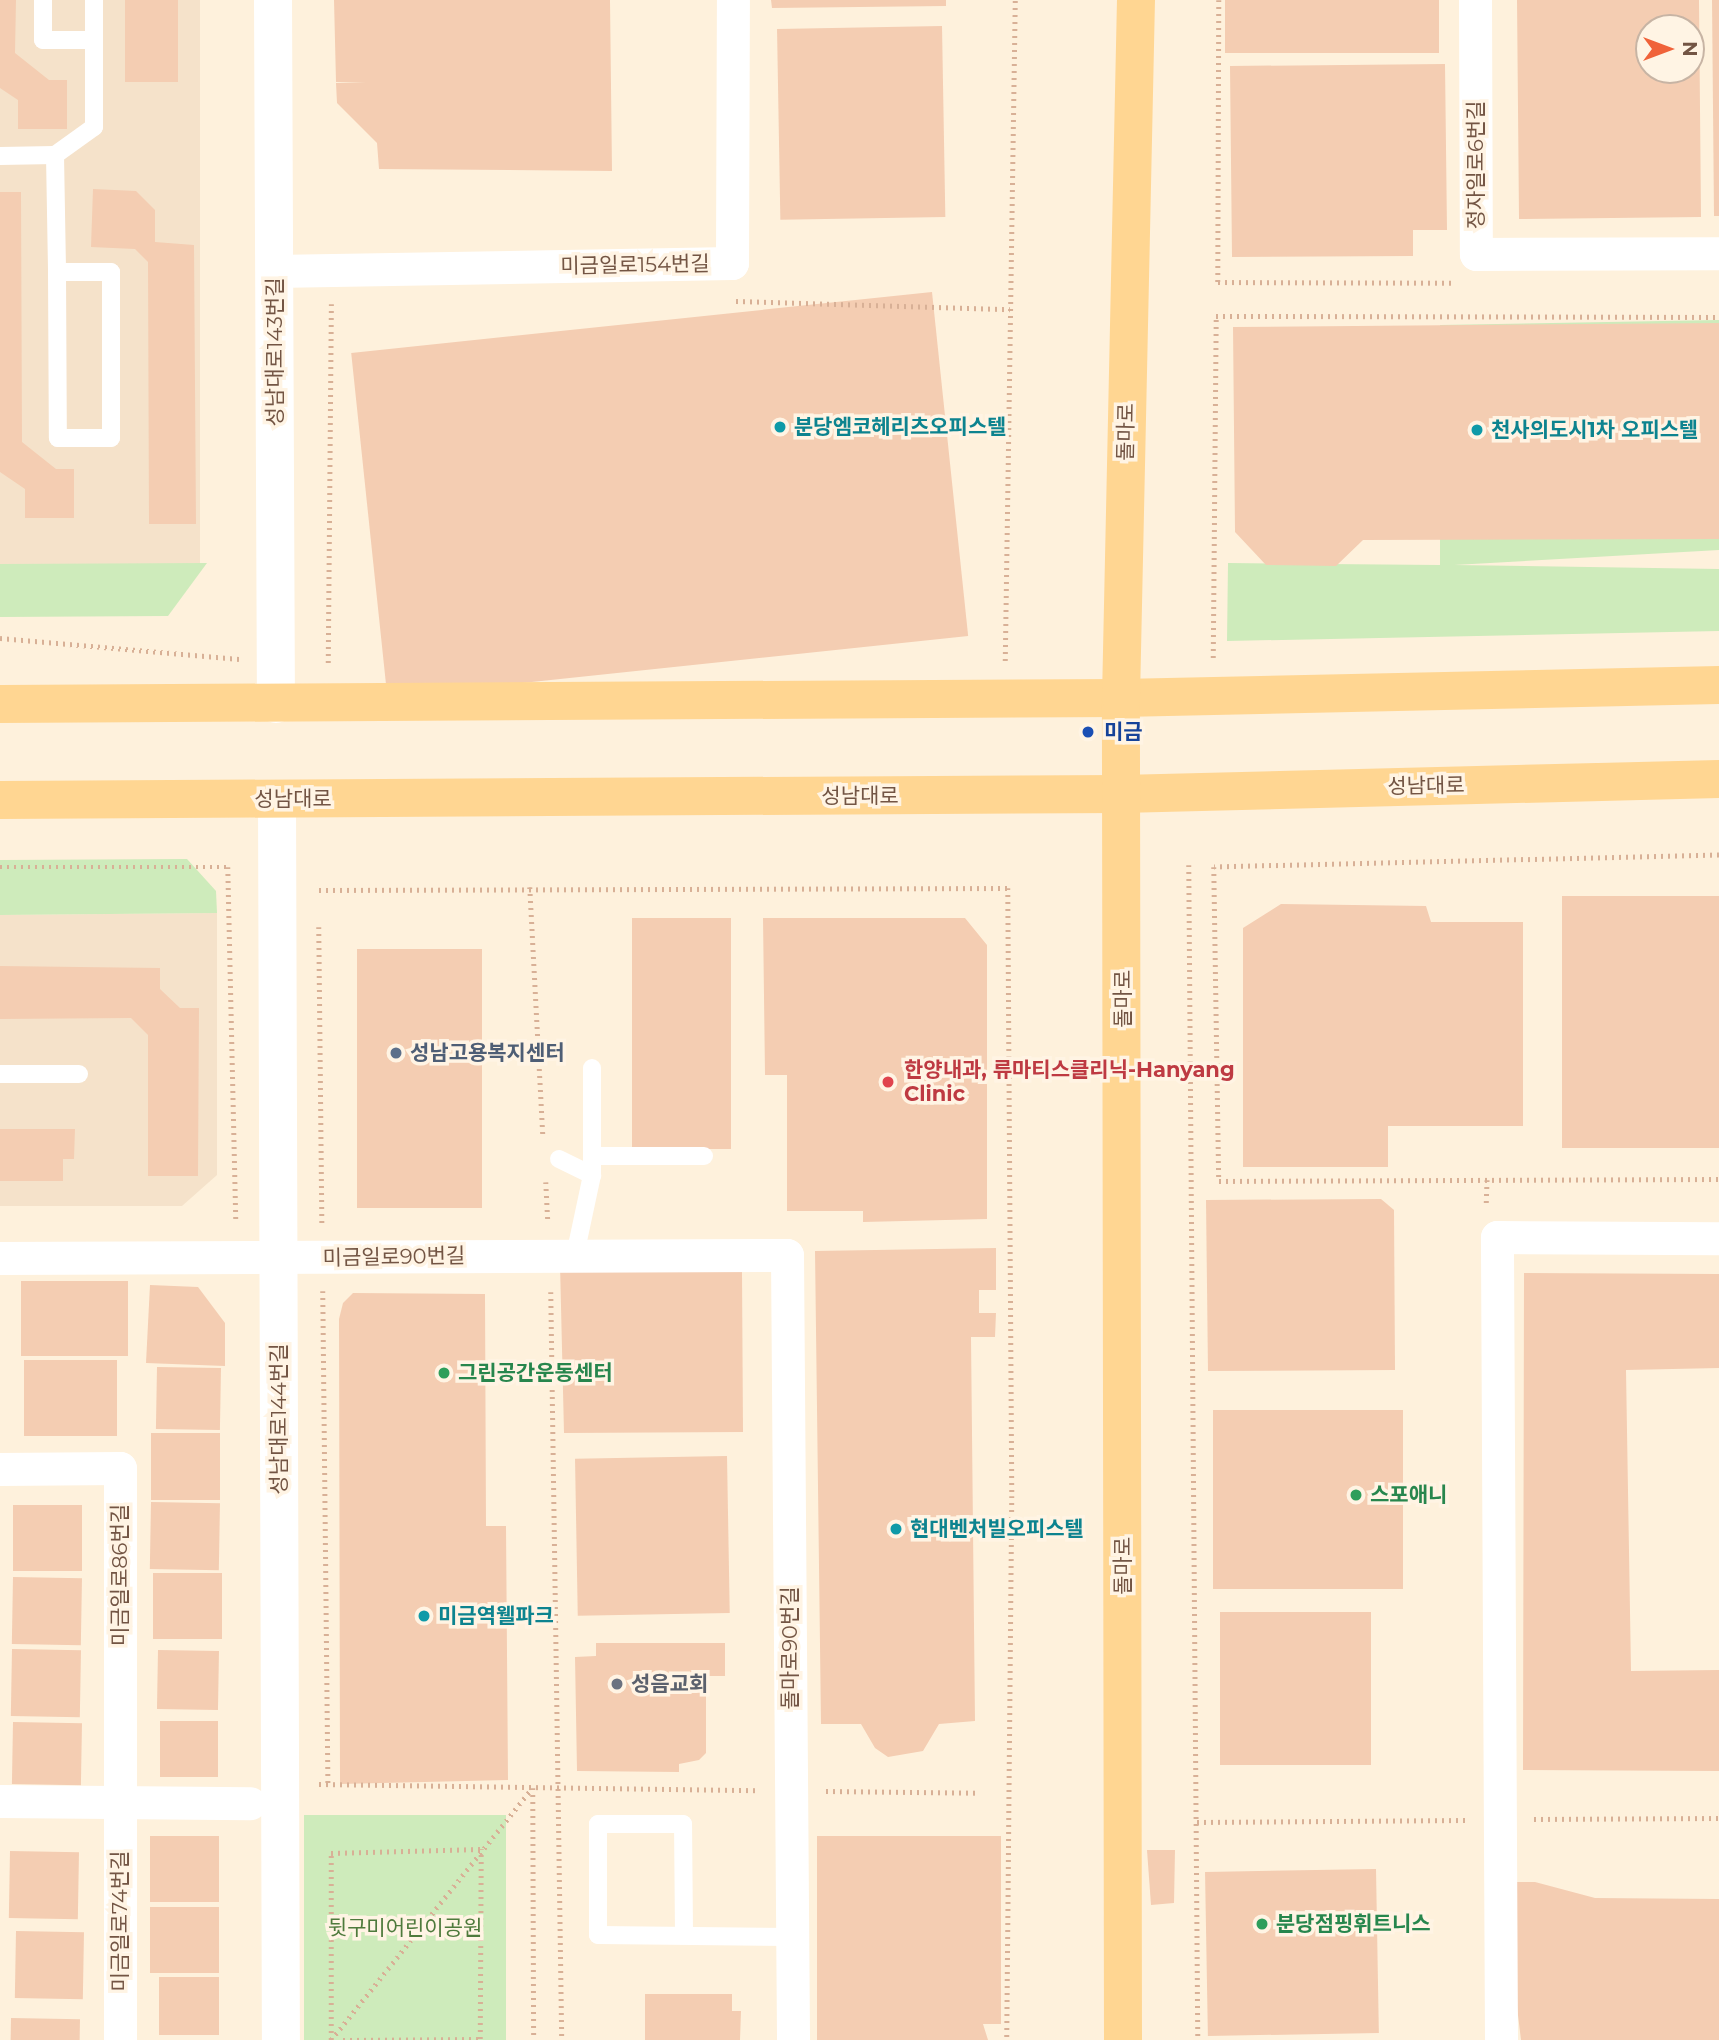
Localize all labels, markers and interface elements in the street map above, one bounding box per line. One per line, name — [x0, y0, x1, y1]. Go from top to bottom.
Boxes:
north arrow — [1635, 14, 1705, 84]
text: N — [1678, 41, 1701, 57]
street label: 정자일로6번길 — [1463, 101, 1489, 229]
street label: 미금일로154번길 — [560, 251, 710, 279]
street label: 성남대로143번길 — [262, 278, 288, 426]
street label: 돌마로 — [1113, 403, 1139, 461]
place label: 분당엠코헤리츠오피스텔 — [794, 414, 1007, 440]
place label: 천사의도시1차 오피스텔 — [1491, 417, 1698, 443]
marker: 분당엠코헤리츠오피스텔 — [772, 419, 788, 435]
marker: 천사의도시1차 오피스텔 — [1469, 422, 1485, 438]
place label: 미금 — [1104, 719, 1143, 745]
marker: 미금 — [1078, 722, 1098, 742]
street label: 성남대로 — [1387, 773, 1465, 799]
street label: 성남대로 — [821, 783, 899, 809]
street label: 성남대로 — [254, 786, 332, 812]
street label: 돌마로 — [1110, 970, 1136, 1028]
place label: 성남고용복지센터 — [410, 1040, 565, 1066]
marker: 성남고용복지센터 — [388, 1045, 404, 1061]
place label: 한양내과, 류마티스클리닉-Hanyang Clinic — [904, 1057, 1235, 1107]
marker: 한양내과, 류마티스클리닉-Hanyang Clinic — [878, 1072, 898, 1092]
street label: 미금일로90번길 — [322, 1243, 466, 1271]
street label: 성남대로144번길 — [266, 1343, 292, 1495]
place label: 그린공간운동센터 — [458, 1360, 613, 1386]
marker: 그린공간운동센터 — [436, 1365, 452, 1381]
place label: 스포애니 — [1370, 1482, 1447, 1508]
marker: 스포애니 — [1348, 1487, 1364, 1503]
street label: 미금일로86번길 — [107, 1504, 133, 1646]
place label: 현대벤처빌오피스텔 — [910, 1516, 1084, 1542]
marker: 현대벤처빌오피스텔 — [888, 1521, 904, 1537]
street label: 돌마로 — [1110, 1537, 1136, 1595]
street label: 돌마로90번길 — [777, 1586, 803, 1710]
place label: 미금역웰파크 — [438, 1603, 554, 1629]
marker: 미금역웰파크 — [416, 1608, 432, 1624]
place label: 성음교회 — [631, 1671, 708, 1697]
marker: 성음교회 — [609, 1676, 625, 1692]
street label: 미금일로74번길 — [107, 1851, 133, 1991]
place label: 분당점핑휘트니스 — [1276, 1911, 1431, 1937]
park label: 뒷구미어린이공원 — [328, 1915, 482, 1941]
marker: 분당점핑휘트니스 — [1254, 1916, 1270, 1932]

